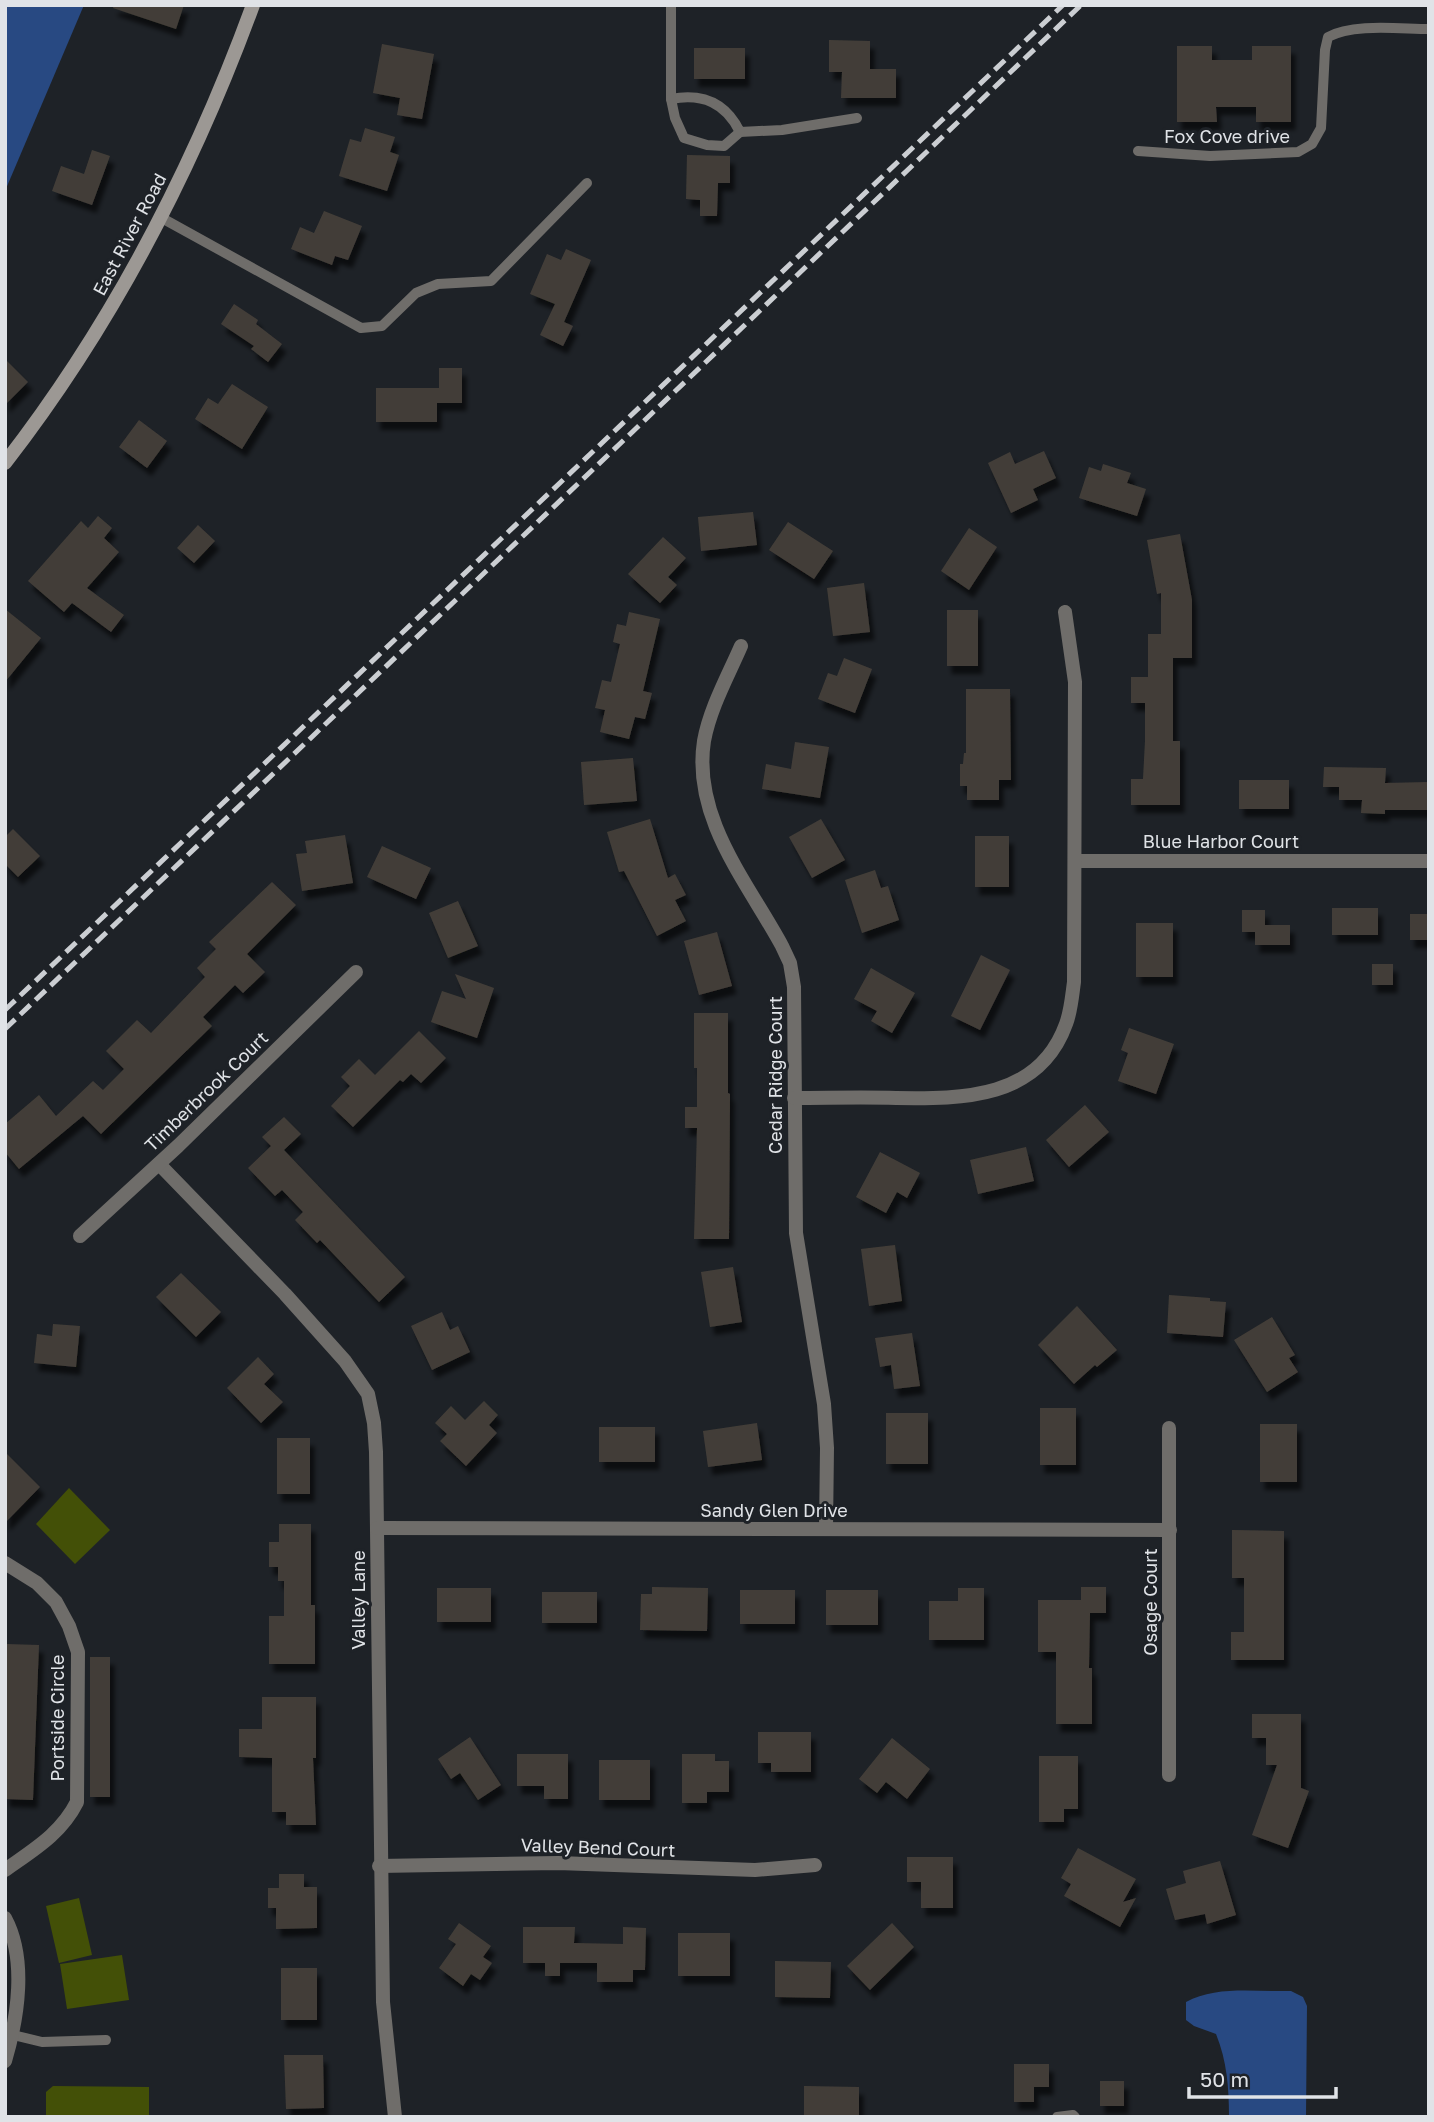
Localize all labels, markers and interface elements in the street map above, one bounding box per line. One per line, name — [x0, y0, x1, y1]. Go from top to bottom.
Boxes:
street label: Fox Cove drive — [1164, 125, 1290, 147]
street label: East River Road — [88, 169, 170, 299]
street label: Blue Harbor Court — [1143, 830, 1299, 852]
street label: Cedar Ridge Court — [764, 996, 786, 1154]
street label: Timberbrook Court — [140, 1026, 272, 1156]
street label: Sandy Glen Drive — [700, 1499, 848, 1521]
street label: Osage Court — [1139, 1548, 1161, 1656]
street label: Valley Lane — [347, 1550, 369, 1650]
street label: Portside Circle — [46, 1654, 68, 1782]
street label: Valley Bend Court — [520, 1833, 676, 1861]
scale bar — [1189, 2056, 1336, 2100]
text: 50 m — [1200, 2066, 1249, 2092]

